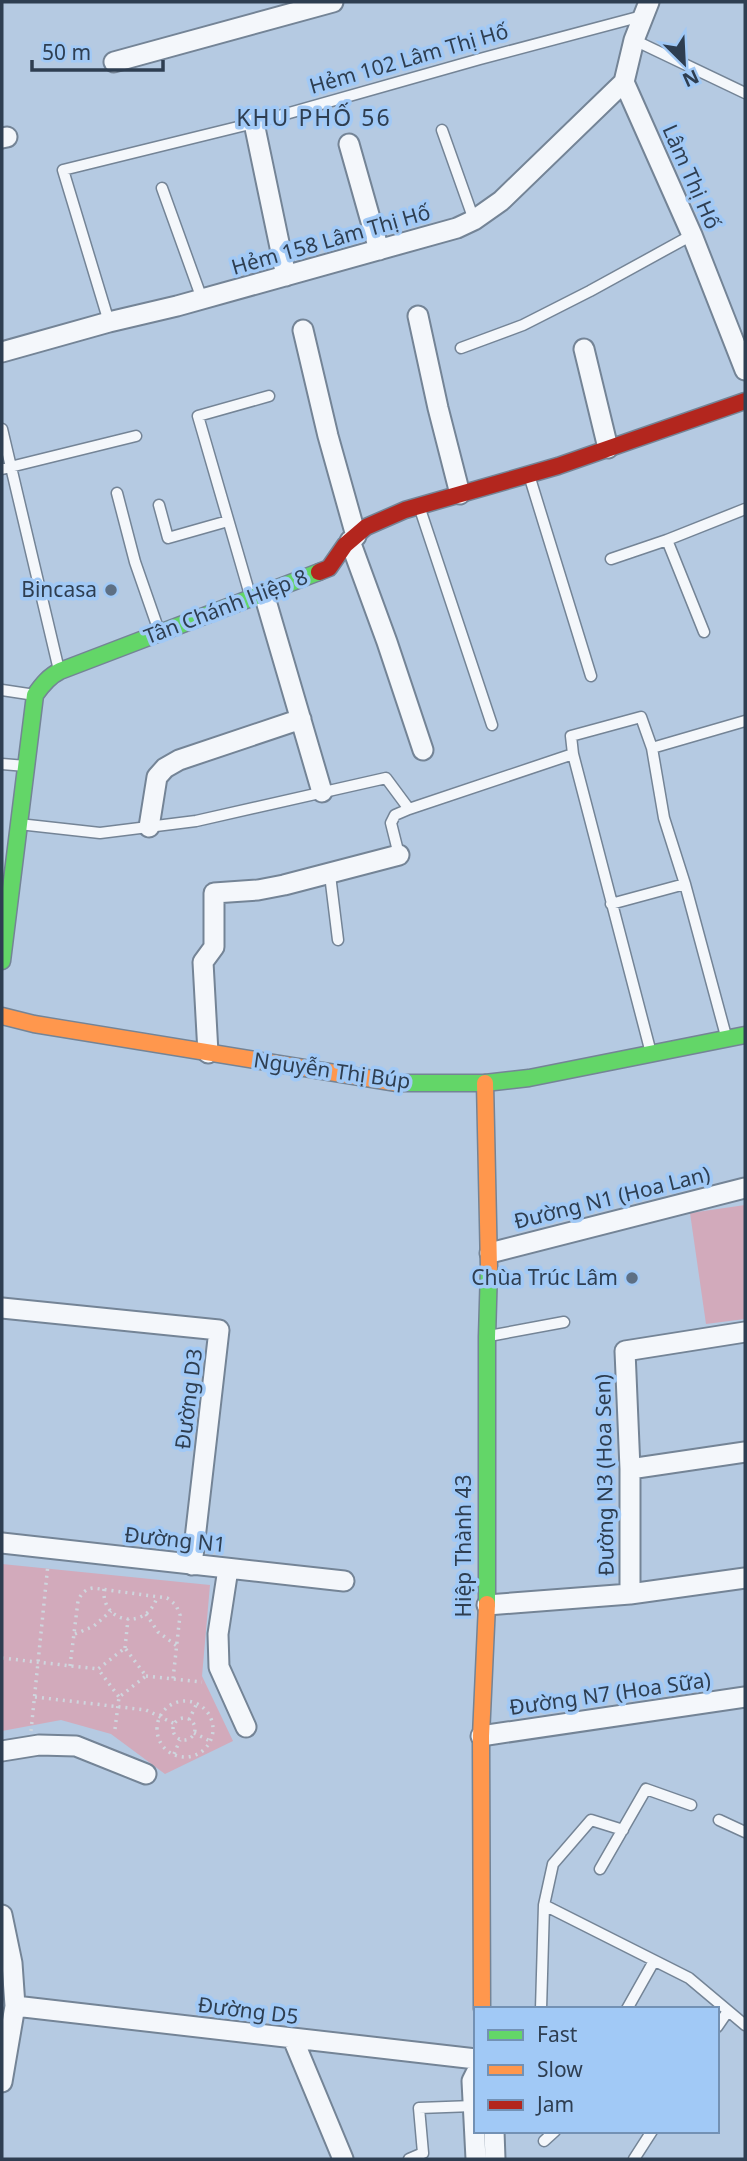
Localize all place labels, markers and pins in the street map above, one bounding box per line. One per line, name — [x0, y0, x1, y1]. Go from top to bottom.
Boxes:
place label: Bincasa — [21, 575, 97, 603]
marker: Bincasa — [103, 582, 119, 598]
place label: Chùa Trúc Lâm — [471, 1263, 618, 1291]
marker: Chùa Trúc Lâm — [624, 1270, 640, 1286]

